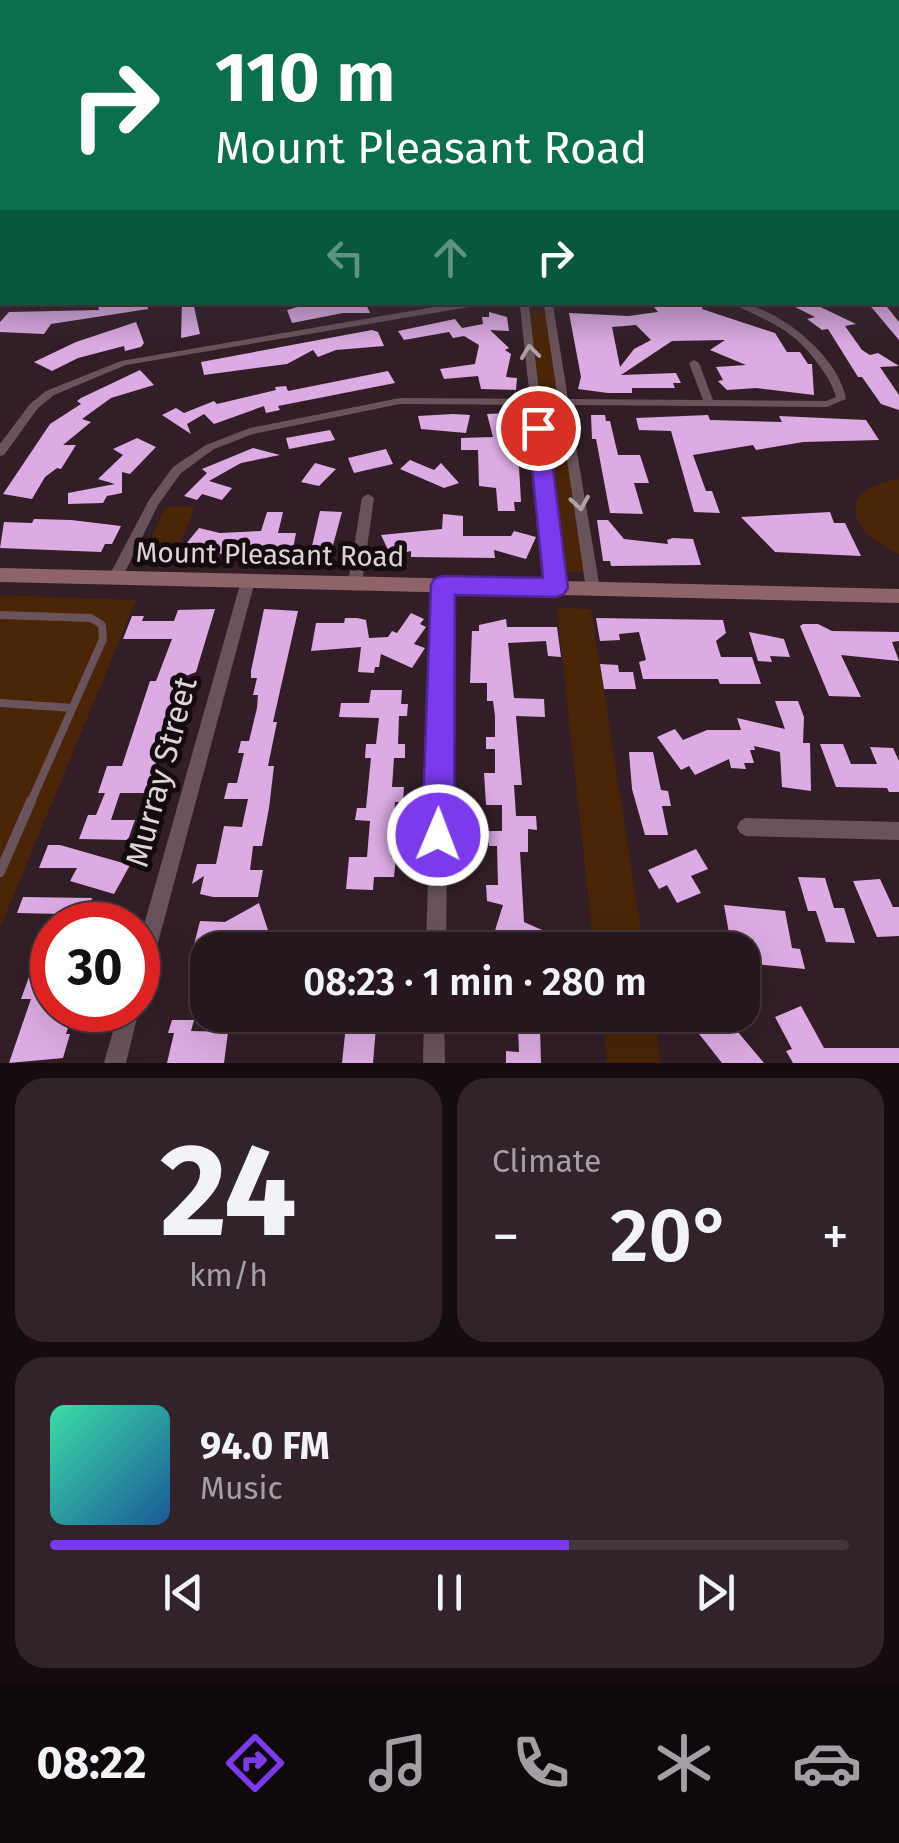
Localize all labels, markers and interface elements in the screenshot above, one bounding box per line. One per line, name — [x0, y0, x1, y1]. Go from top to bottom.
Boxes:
text: 110 m — [215, 36, 395, 120]
icon: right — [50, 40, 180, 170]
text: Mount Pleasant Road — [215, 121, 647, 175]
icon: left — [318, 230, 373, 285]
icon: ahead — [423, 230, 478, 285]
icon: right — [528, 230, 583, 285]
one-way arrow — [520, 343, 541, 359]
pin — [496, 386, 581, 471]
icon: arrive — [511, 401, 566, 456]
one-way arrow — [568, 494, 589, 511]
street label: Mount Pleasant Road — [135, 536, 405, 573]
street label: Murray Street — [117, 672, 205, 871]
position arrow — [386, 783, 490, 887]
speed limit sign: 30 — [30, 902, 160, 1032]
text: 08:23 · 1 min · 280 m — [303, 959, 647, 1005]
text: 24 — [160, 1113, 297, 1269]
text: Climate — [492, 1142, 601, 1180]
text: 20° — [610, 1191, 731, 1281]
text: − — [492, 1204, 520, 1270]
text: + — [822, 1204, 849, 1270]
text: km/h — [189, 1256, 268, 1294]
text: 94.0 FM — [200, 1423, 330, 1469]
text: Music — [200, 1469, 283, 1507]
icon: previous — [156, 1565, 211, 1620]
icon: pause — [422, 1565, 477, 1620]
icon: next — [688, 1565, 743, 1620]
icon: directions — [220, 1728, 290, 1798]
icon: music — [363, 1728, 433, 1798]
icon: phone — [506, 1728, 576, 1798]
icon: climate — [649, 1728, 719, 1798]
icon: car — [792, 1728, 862, 1798]
text: 08:22 — [37, 1736, 146, 1790]

